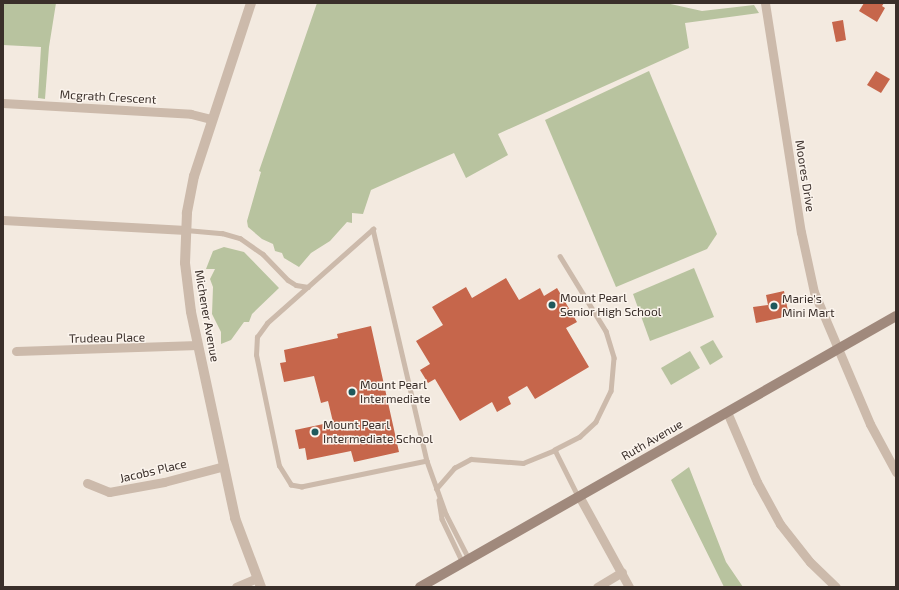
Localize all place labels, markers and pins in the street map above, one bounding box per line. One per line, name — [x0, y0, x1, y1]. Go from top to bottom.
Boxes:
place label: Mount Pearl Senior High School — [560, 291, 662, 319]
place label: Marie's Mini Mart — [782, 292, 835, 320]
marker: Mount Pearl Senior High School — [547, 300, 557, 310]
marker: Marie's Mini Mart — [769, 301, 779, 311]
place label: Mount Pearl Intermediate — [360, 378, 430, 406]
marker: Mount Pearl Intermediate — [347, 387, 357, 397]
place label: Mount Pearl Intermediate School — [323, 418, 433, 446]
marker: Mount Pearl Intermediate School — [310, 427, 320, 437]

